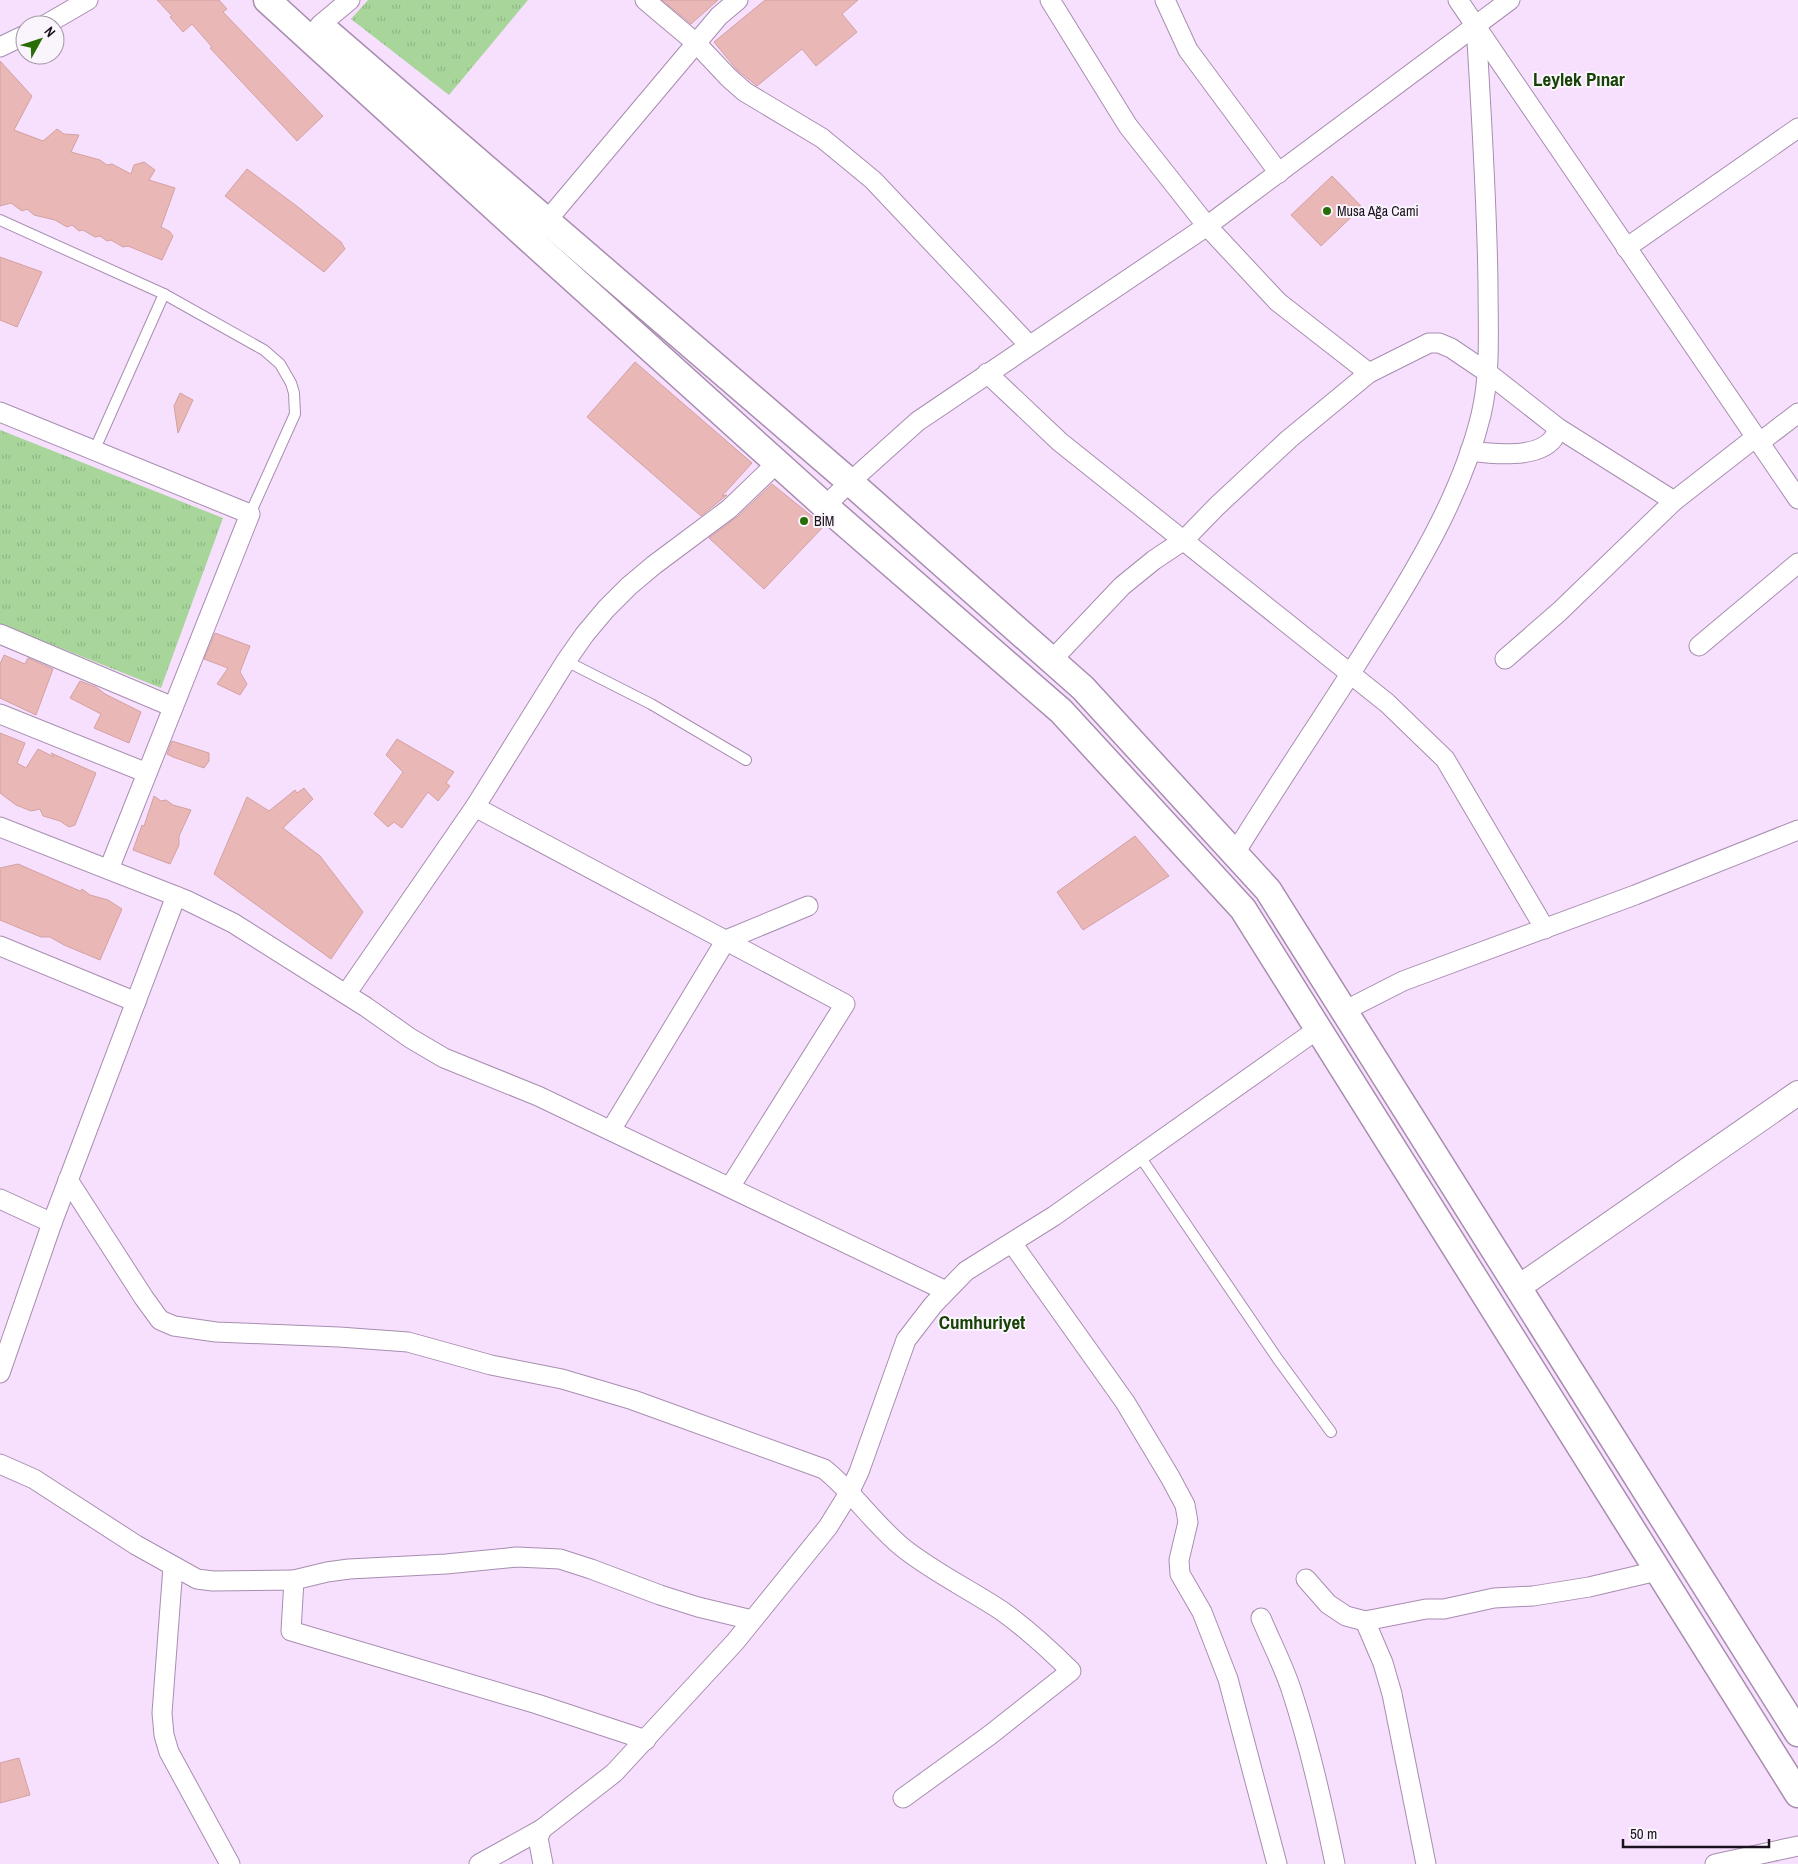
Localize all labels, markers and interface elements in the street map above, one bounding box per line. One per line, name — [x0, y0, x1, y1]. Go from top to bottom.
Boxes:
north arrow — [15, 15, 65, 65]
text: N — [40, 23, 60, 41]
district label: Leylek Pınar — [1533, 66, 1625, 92]
place label: Musa Ağa Cami — [1337, 202, 1419, 220]
marker: Musa Ağa Cami — [1321, 205, 1333, 217]
place label: BİM — [814, 512, 834, 530]
marker: BİM — [798, 515, 810, 527]
district label: Cumhuriyet — [939, 1309, 1025, 1335]
scale bar — [1623, 1816, 1769, 1848]
text: 50 m — [1630, 1823, 1657, 1844]

